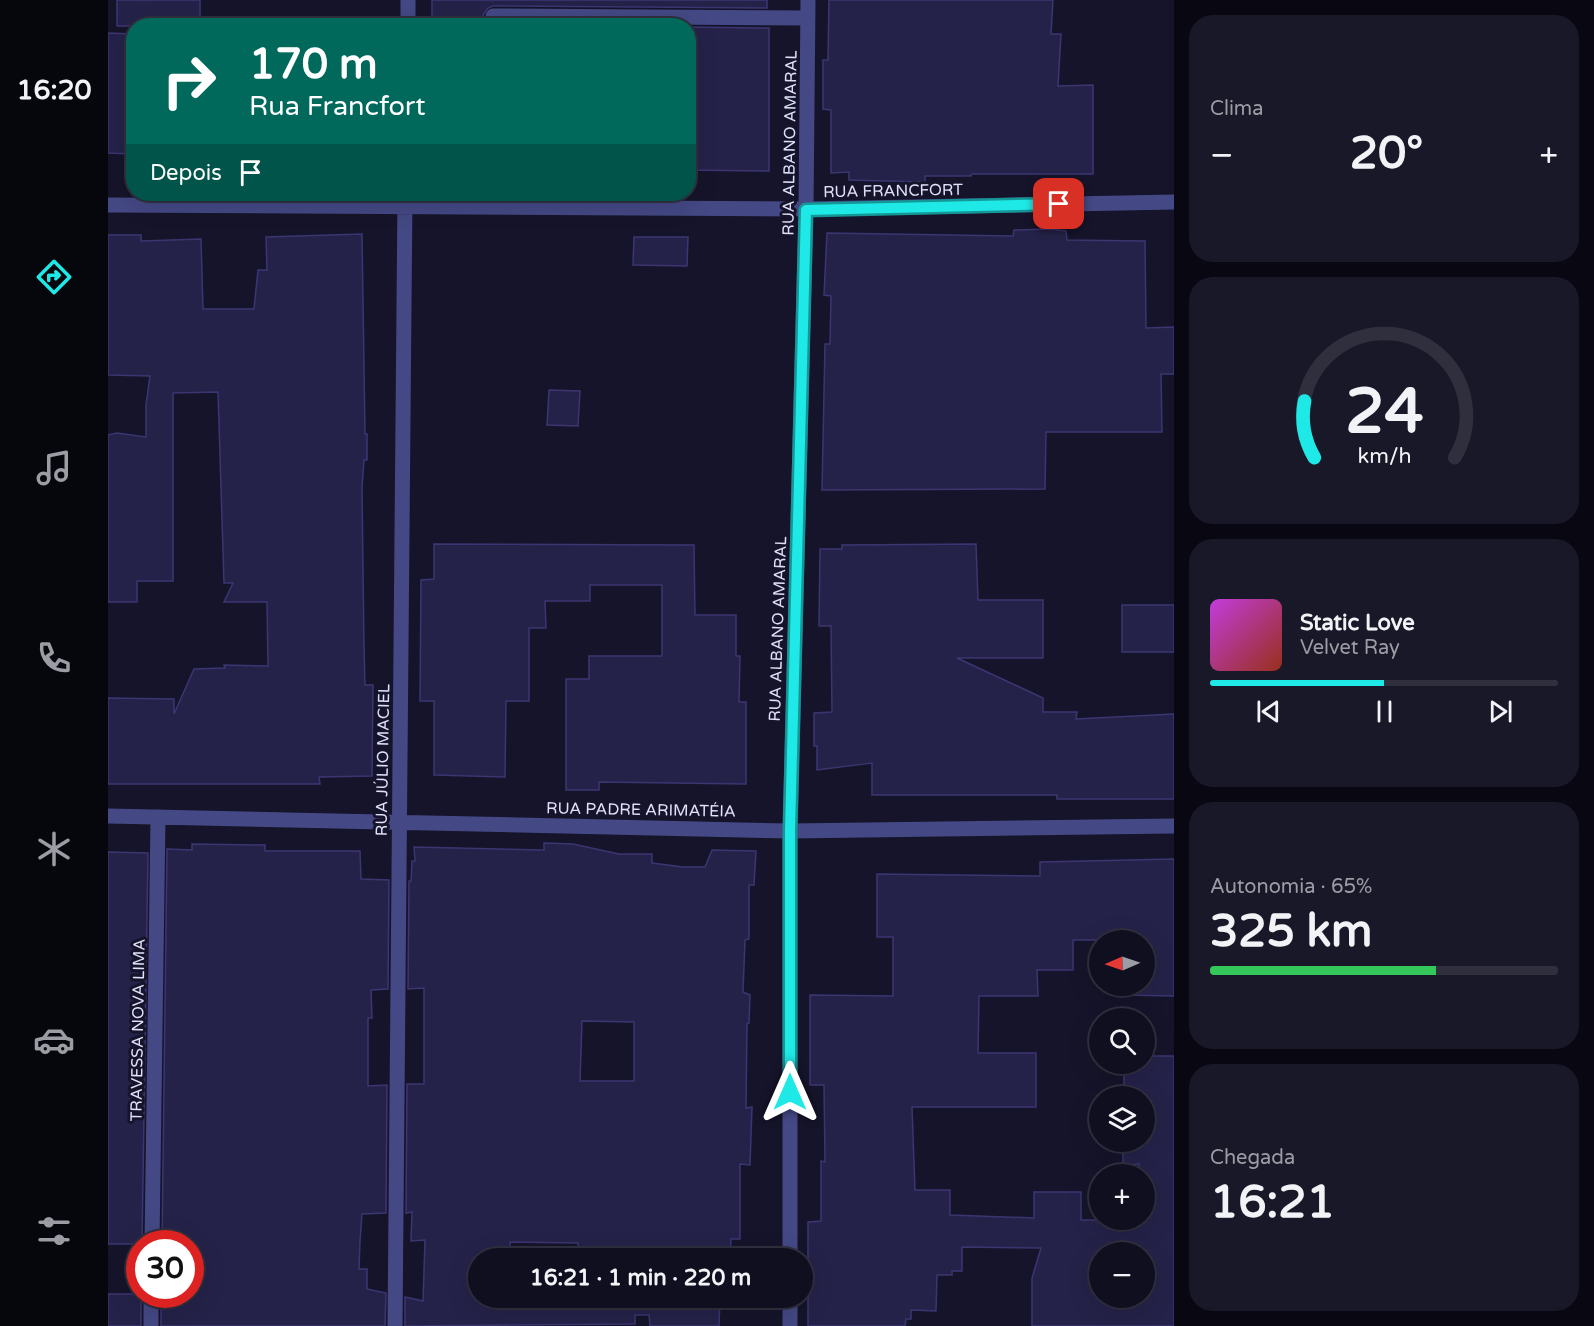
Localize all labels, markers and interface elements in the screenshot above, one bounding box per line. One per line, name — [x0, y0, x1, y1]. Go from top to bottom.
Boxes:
text: 170 m — [249, 39, 378, 90]
icon: right — [150, 42, 228, 120]
street label: RUA ALBANO AMARAL — [778, 50, 802, 236]
text: 16:20 — [17, 74, 91, 107]
text: Rua Francfort — [249, 90, 426, 123]
text: Clima — [1210, 97, 1263, 121]
text: 20° — [1350, 127, 1423, 181]
text: − — [1210, 136, 1234, 175]
text: + — [1539, 136, 1558, 175]
icon: arrive — [234, 156, 267, 189]
text: Depois — [150, 160, 222, 186]
pin — [1033, 178, 1084, 229]
street label: RUA FRANCFORT — [823, 180, 963, 202]
icon: arrive — [1042, 187, 1075, 220]
icon: directions — [33, 256, 75, 298]
text: 24 — [1345, 375, 1423, 450]
text: km/h — [1357, 443, 1411, 469]
icon: music — [33, 447, 75, 489]
street label: RUA ALBANO AMARAL — [765, 536, 791, 722]
text: Static Love — [1300, 610, 1415, 636]
text: Velvet Ray — [1300, 636, 1400, 660]
icon: phone — [33, 637, 75, 679]
street label: RUA JÚLIO MACIEL — [372, 684, 394, 836]
icon: previous — [1252, 695, 1285, 728]
icon: pause — [1368, 695, 1401, 728]
icon: next — [1484, 695, 1517, 728]
street label: RUA PADRE ARIMATÉIA — [546, 798, 736, 822]
icon: climate — [33, 828, 75, 870]
text: Autonomia · 65% — [1210, 875, 1372, 899]
text: 325 km — [1210, 905, 1372, 959]
north arrow — [1089, 930, 1155, 996]
map controls — [1089, 930, 1155, 1308]
street label: TRAVESSA NOVA LIMA — [126, 938, 150, 1122]
button: search — [1089, 1008, 1155, 1074]
icon: car — [33, 1019, 75, 1061]
position arrow — [758, 1060, 822, 1124]
button: layers — [1089, 1086, 1155, 1152]
text: Chegada — [1210, 1146, 1295, 1170]
button: + — [1089, 1164, 1155, 1230]
text: 16:21 — [1210, 1176, 1335, 1230]
icon: filters — [33, 1210, 75, 1252]
speed limit sign: 30 — [126, 1230, 204, 1308]
button: − — [1089, 1242, 1155, 1308]
text: 16:21 · 1 min · 220 m — [530, 1265, 751, 1291]

